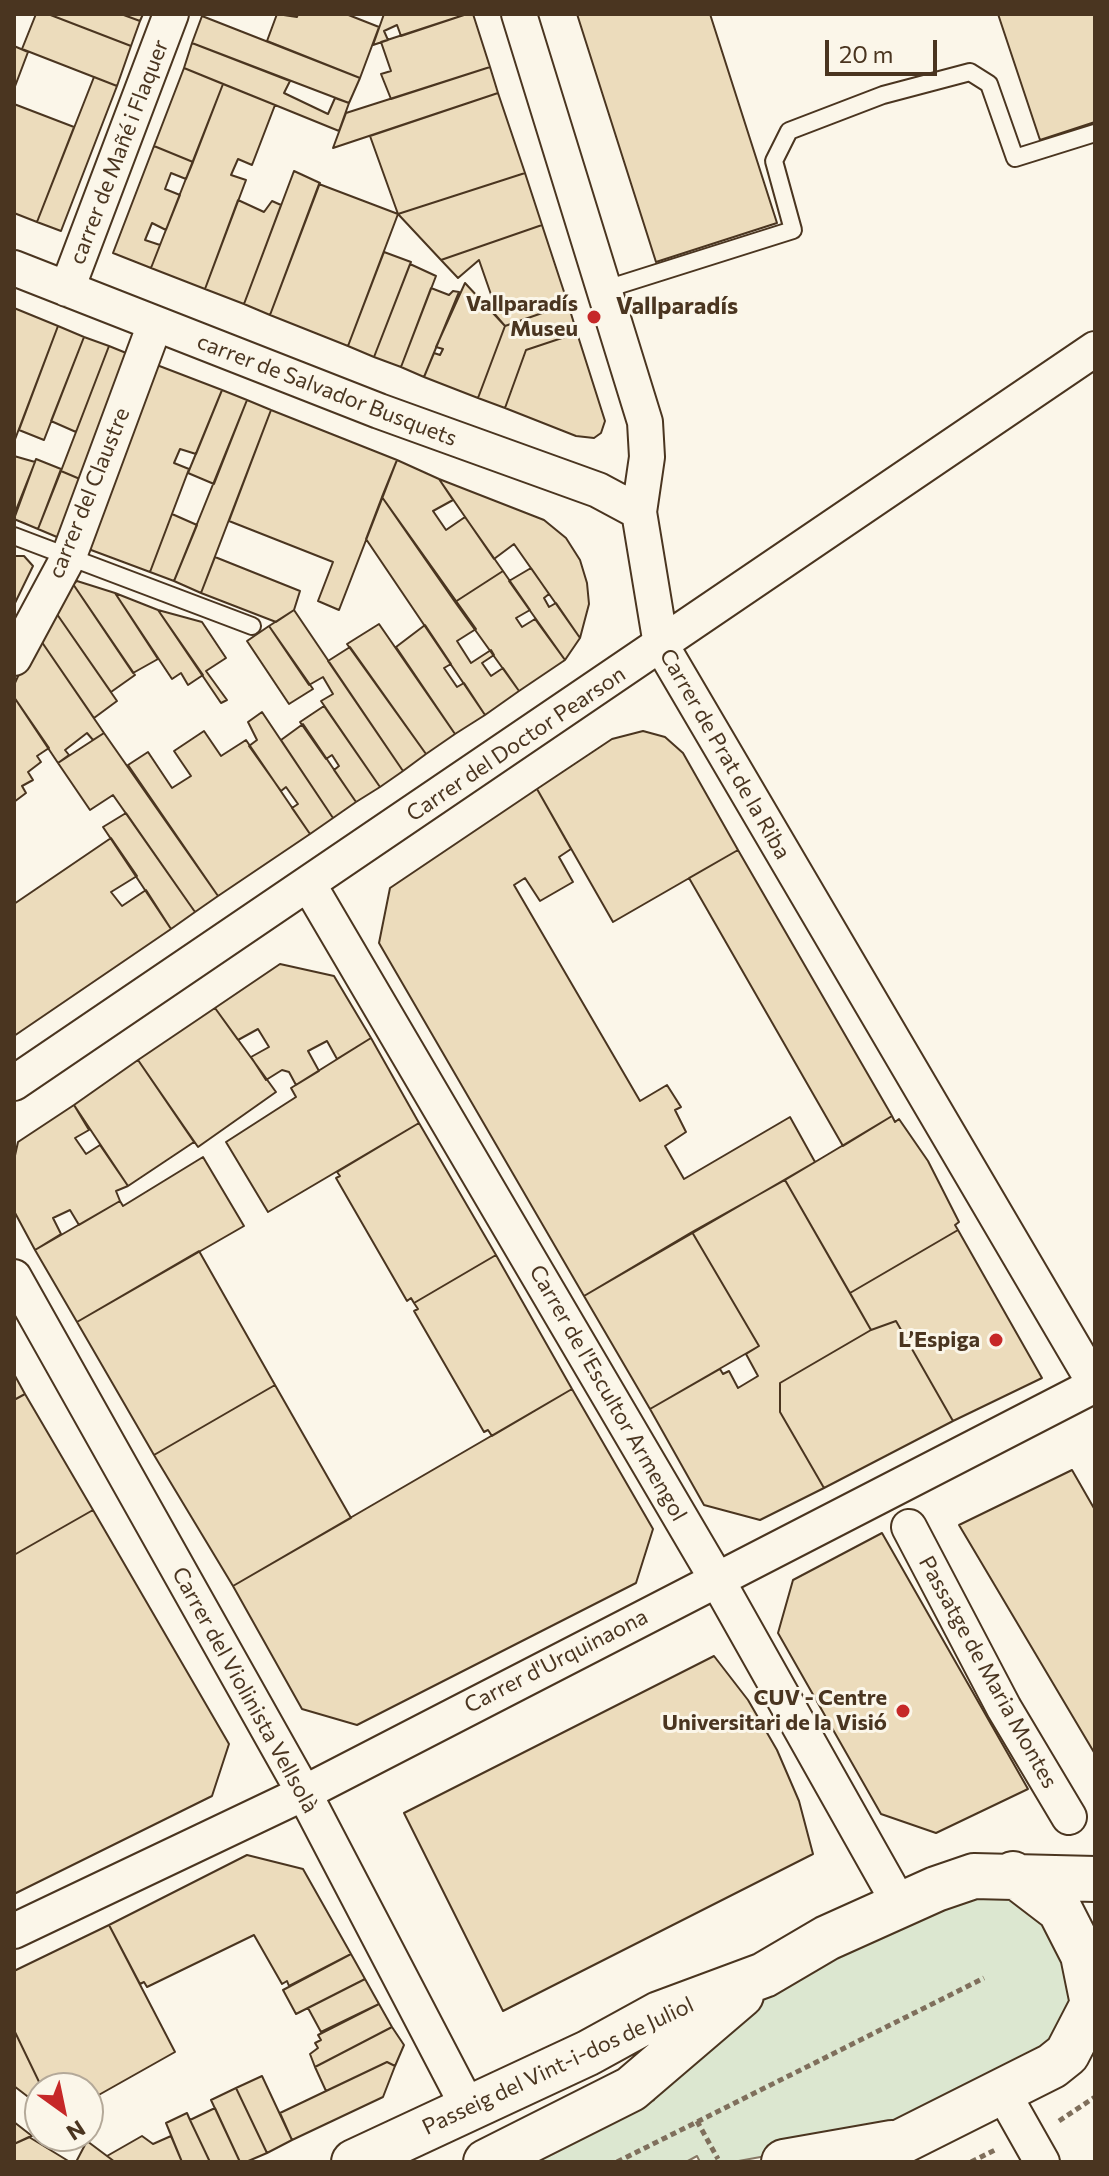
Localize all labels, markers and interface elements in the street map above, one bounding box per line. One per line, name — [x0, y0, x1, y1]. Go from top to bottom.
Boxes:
scale bar — [829, 24, 941, 74]
street label: carrer de Mañé i Flaquer — [64, 36, 174, 268]
text: 20 m — [839, 39, 893, 68]
place label: Vallparadís Museu — [466, 291, 578, 342]
district label: Vallparadís — [616, 292, 738, 320]
marker: Vallparadís Museu — [585, 308, 603, 326]
street label: carrer de Salvador Busquets — [193, 328, 461, 452]
street label: carrer del Claustre — [43, 404, 135, 582]
street label: Carrer de Prat de la Riba — [654, 644, 796, 864]
street label: Carrer del Doctor Pearson — [401, 661, 631, 827]
street label: Carrer de l'Escultor Armengol — [524, 1260, 692, 1526]
place label: L’Espiga — [898, 1327, 980, 1353]
marker: L’Espiga — [987, 1331, 1005, 1349]
street label: Passatge de Maria Montes — [913, 1551, 1063, 1793]
street label: Carrer del Violinista Vellsolà — [166, 1562, 324, 1818]
street label: Carrer d'Urquinaona — [460, 1603, 652, 1719]
place label: CUV - Centre Universitari de la Visió — [662, 1685, 887, 1736]
marker: CUV - Centre Universitari de la Visió — [894, 1702, 912, 1720]
street label: Passeig del Vint-i-dos de Juliol — [418, 1991, 698, 2141]
north arrow — [24, 2072, 104, 2152]
text: N — [62, 2115, 91, 2147]

